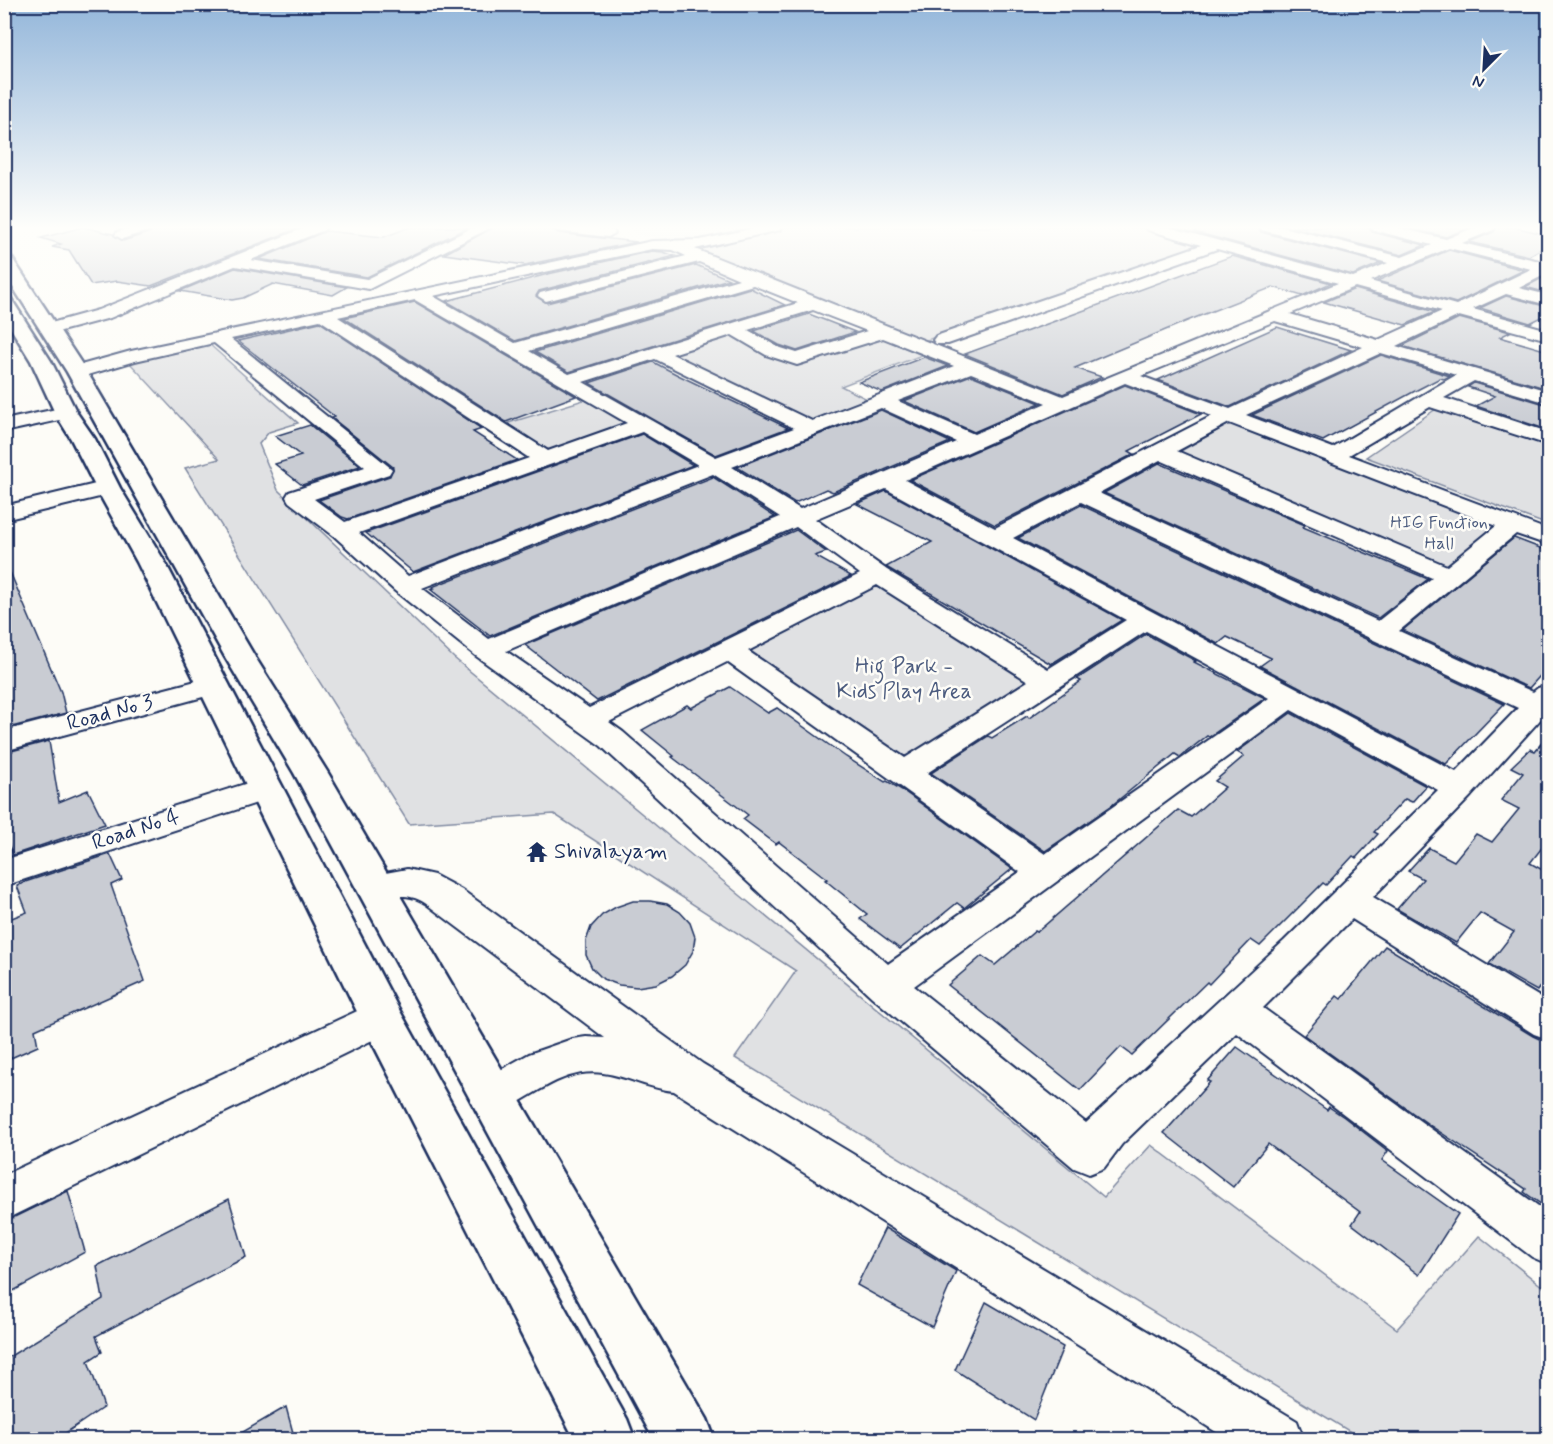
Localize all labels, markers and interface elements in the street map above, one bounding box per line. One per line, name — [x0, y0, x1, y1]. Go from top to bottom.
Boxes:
north arrow — [1454, 39, 1514, 99]
text: N — [1469, 70, 1488, 93]
park label: HIG Function Hall — [1390, 511, 1488, 556]
park label: Hig Park - Kids Play Area — [836, 653, 972, 706]
street label: Road No 3 — [64, 688, 156, 738]
street label: Road No 4 — [89, 803, 184, 857]
place label: Shivalayam — [554, 838, 668, 866]
temple icon: Shivalayam — [525, 840, 549, 864]

